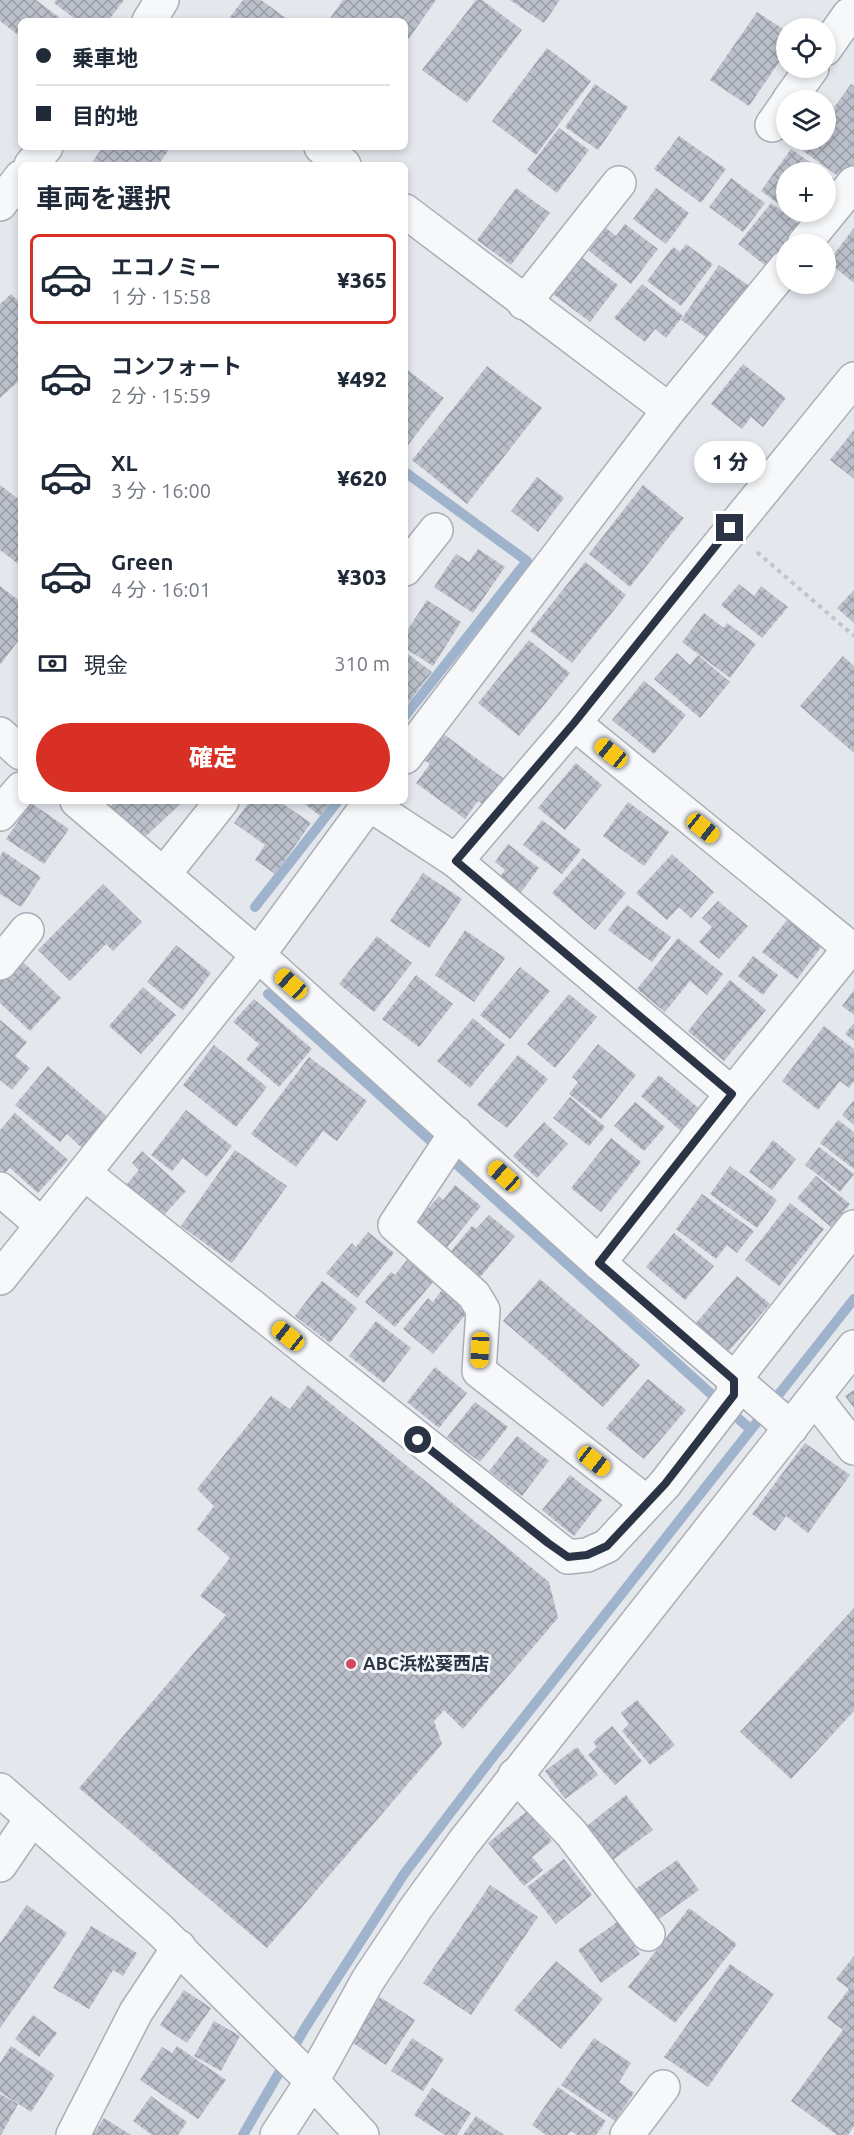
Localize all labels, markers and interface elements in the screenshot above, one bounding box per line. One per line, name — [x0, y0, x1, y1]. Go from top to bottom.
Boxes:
map controls — [776, 18, 836, 294]
button: locate — [776, 18, 836, 78]
text: 乗車地 — [72, 45, 138, 70]
button: layers — [776, 90, 836, 150]
text: 目的地 — [72, 103, 138, 128]
button: + — [776, 162, 836, 222]
text: 車両を選択 — [36, 183, 171, 213]
button: − — [776, 234, 836, 294]
icon: car — [39, 252, 93, 306]
text: エコノミー — [111, 254, 221, 279]
text: ¥365 — [337, 267, 387, 292]
text: 1 分 · 15:58 — [111, 285, 211, 308]
icon: car — [39, 351, 93, 405]
text: コンフォート — [111, 353, 242, 378]
text: ¥492 — [337, 366, 387, 391]
text: 2 分 · 15:59 — [111, 384, 211, 407]
callout: 1 分 — [694, 441, 766, 483]
icon: car — [39, 450, 93, 504]
text: XL — [111, 450, 138, 475]
text: 1 分 — [712, 450, 748, 473]
text: ¥620 — [337, 465, 387, 490]
text: 3 分 · 16:00 — [111, 479, 211, 502]
route end — [716, 514, 743, 541]
icon: car — [39, 549, 93, 603]
text: Green — [111, 549, 173, 574]
text: ¥303 — [337, 564, 387, 589]
text: 4 分 · 16:01 — [111, 578, 211, 601]
icon: cash — [36, 647, 69, 680]
text: 現金 — [84, 652, 128, 677]
text: 310 m — [334, 652, 390, 675]
button: 確定 — [36, 723, 390, 792]
car — [591, 735, 631, 771]
car — [683, 810, 723, 846]
car — [272, 965, 310, 1003]
car — [485, 1157, 523, 1195]
car — [268, 1318, 308, 1354]
car — [470, 1332, 490, 1368]
route start — [404, 1426, 431, 1453]
car — [574, 1443, 614, 1479]
place label: ABC浜松葵西店 — [363, 1653, 489, 1673]
marker: ABC浜松葵西店 — [344, 1657, 358, 1671]

